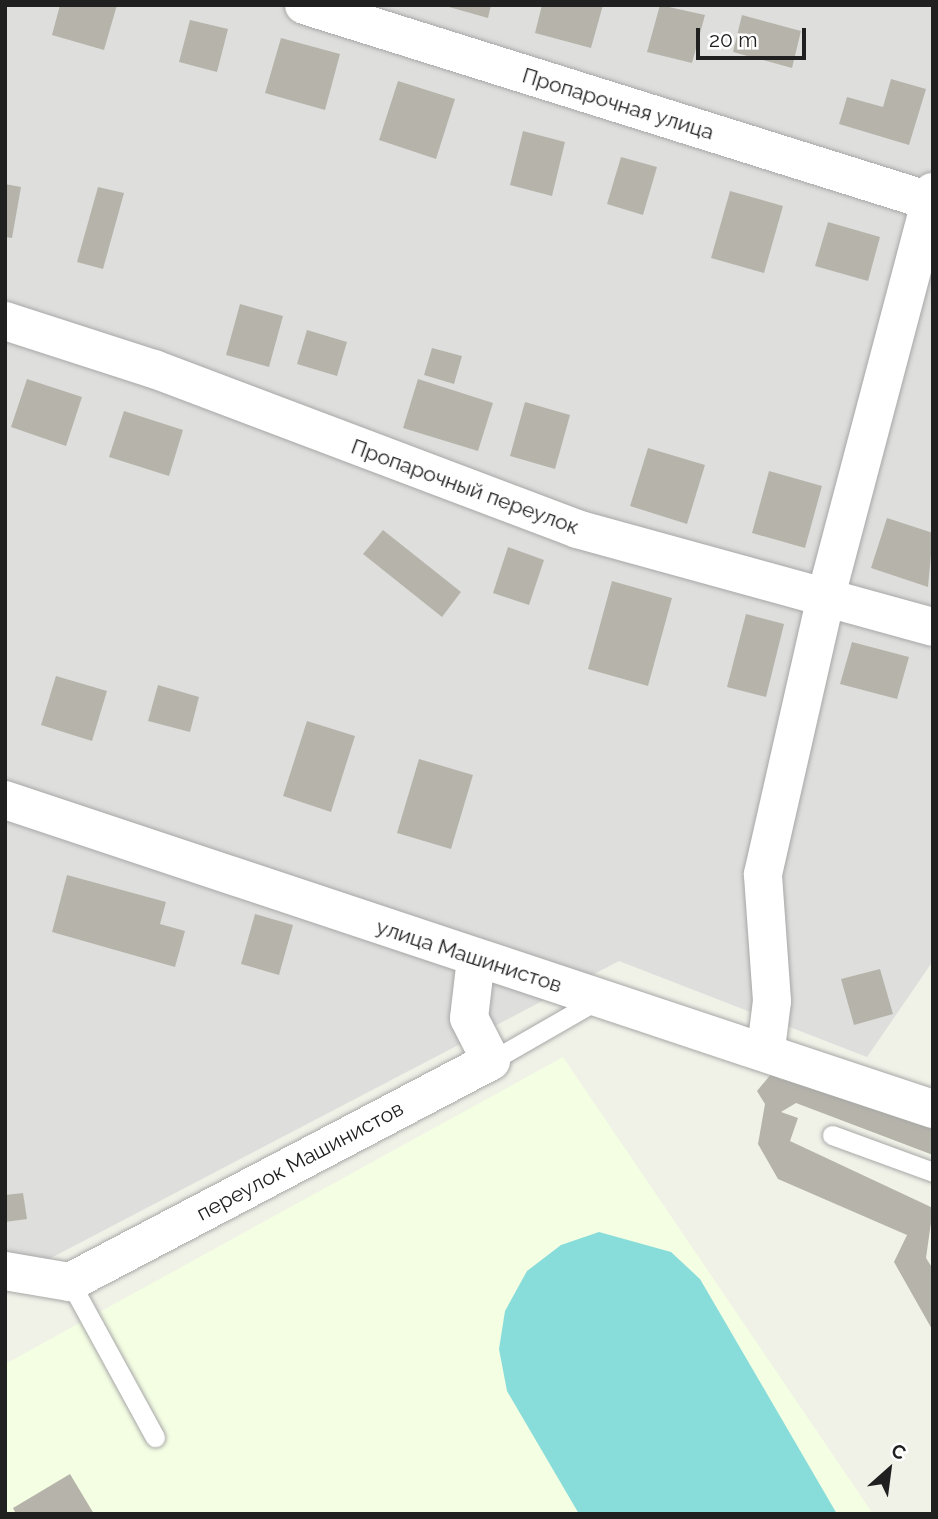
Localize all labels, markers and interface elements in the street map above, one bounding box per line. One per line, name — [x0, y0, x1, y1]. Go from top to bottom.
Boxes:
scale bar — [700, 14, 810, 58]
text: 20 m — [709, 27, 757, 52]
street label: Пропарочная улица — [519, 63, 717, 145]
street label: Пропарочный переулок — [348, 434, 582, 540]
street label: улица Машинистов — [373, 914, 565, 998]
street label: переулок Машинистов — [192, 1096, 408, 1226]
north arrow — [854, 1435, 924, 1505]
text: С — [888, 1439, 910, 1464]

